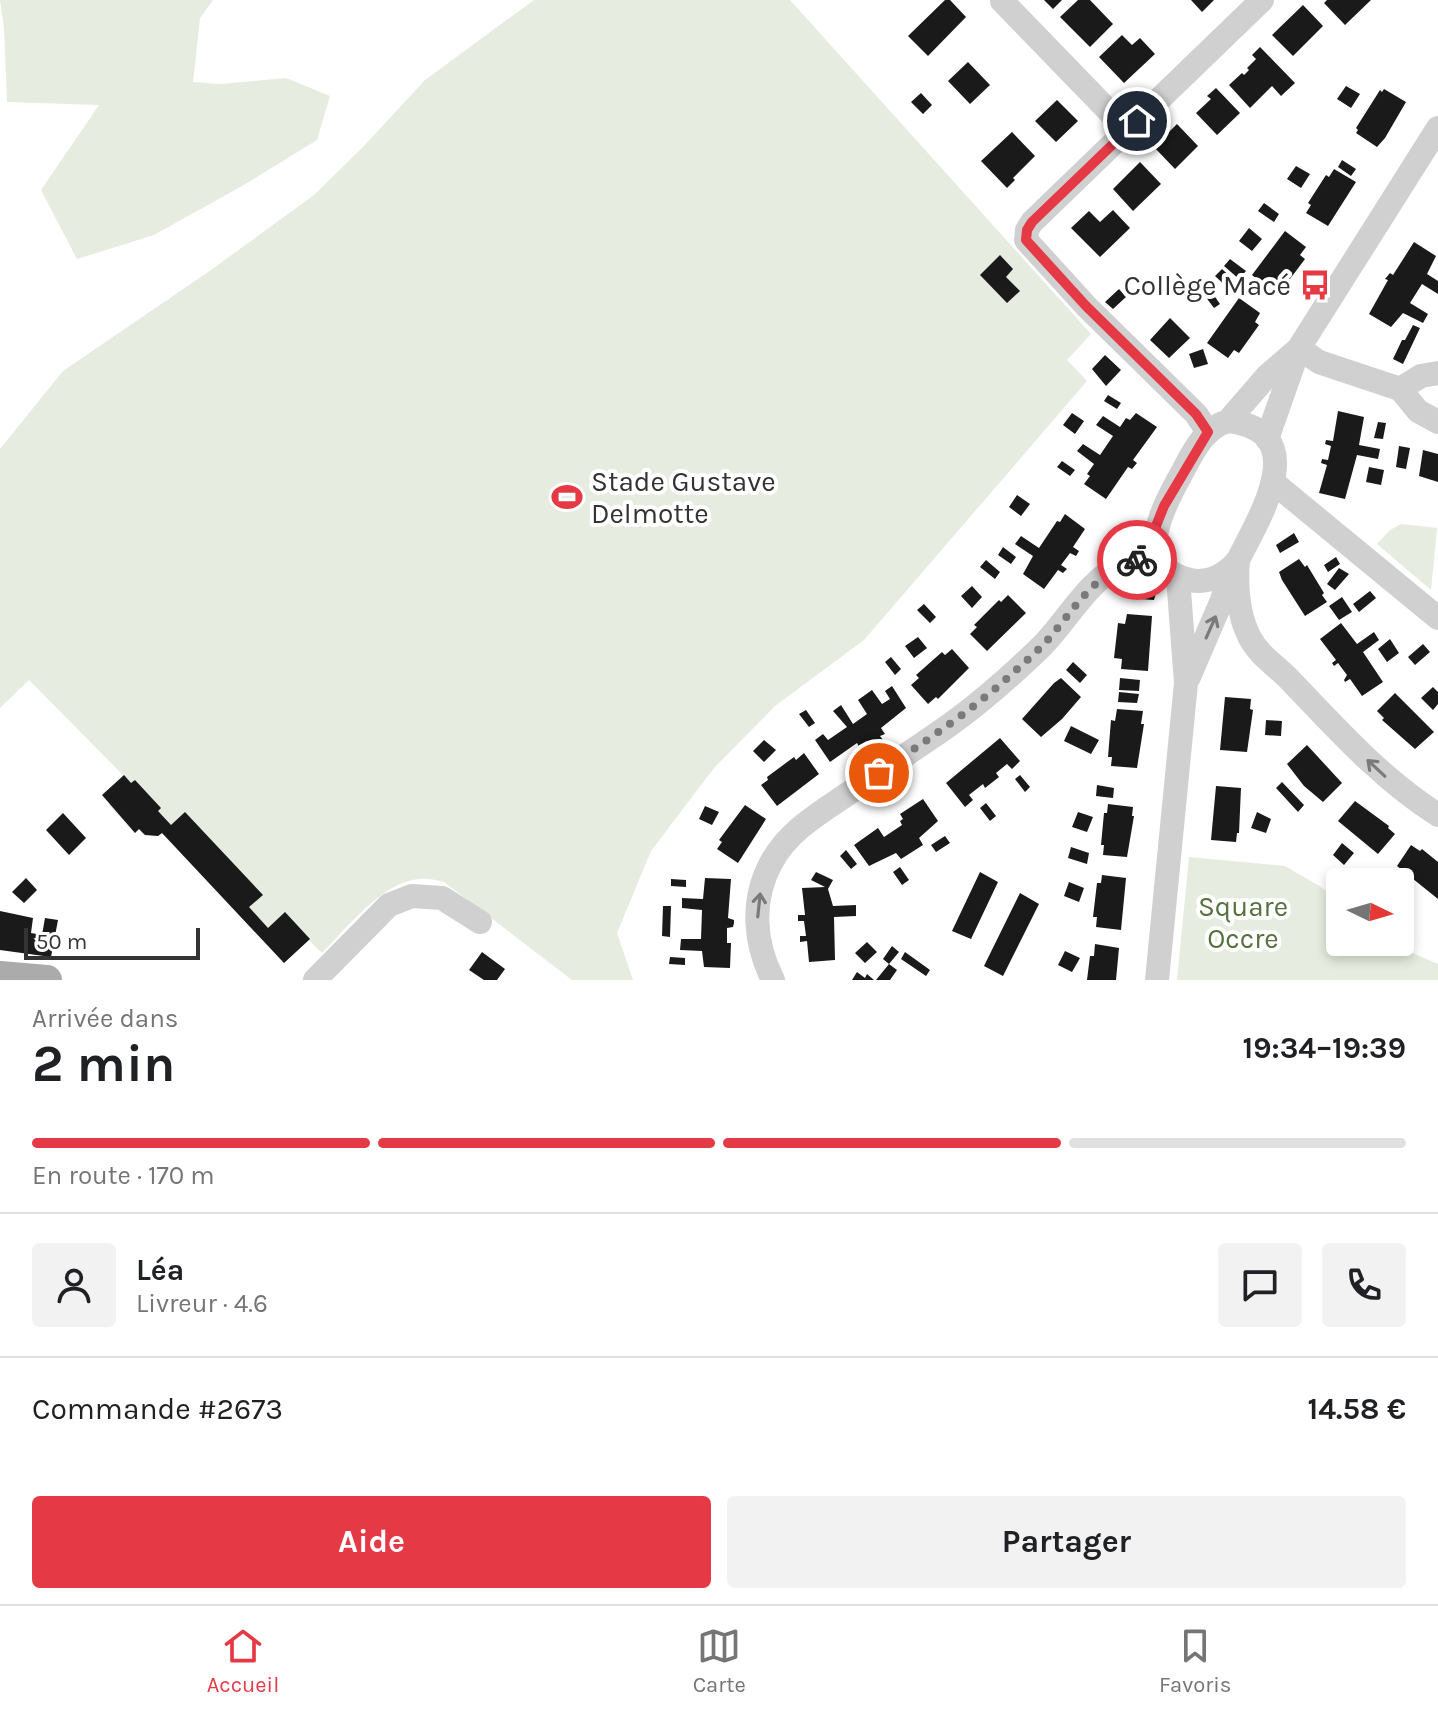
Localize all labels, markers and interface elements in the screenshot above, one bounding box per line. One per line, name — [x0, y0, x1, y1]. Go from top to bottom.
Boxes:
pin — [1103, 87, 1171, 155]
icon: home — [1115, 99, 1159, 143]
bus stop icon: Collège Macé — [1298, 268, 1332, 302]
place label: Collège Macé — [1124, 269, 1291, 302]
place label: Stade Gustave Delmotte — [591, 465, 776, 530]
sports icon: Stade Gustave Delmotte — [550, 480, 584, 514]
courier — [1097, 520, 1177, 600]
icon: bike — [1115, 538, 1159, 582]
one-way arrow — [1204, 615, 1219, 639]
pin — [845, 739, 913, 807]
icon: bag — [857, 751, 901, 795]
one-way arrow — [1366, 758, 1386, 777]
north arrow — [1326, 868, 1414, 956]
map controls — [1326, 868, 1414, 956]
park label: Square Occre — [1198, 890, 1288, 955]
one-way arrow — [751, 892, 766, 919]
scale bar — [24, 924, 200, 960]
text: 50 m — [36, 929, 87, 955]
text: Arrivée dans — [32, 1003, 179, 1034]
text: 19:34–19:39 — [1243, 1030, 1406, 1066]
text: 2 min — [32, 1033, 175, 1094]
text: En route · 170 m — [32, 1160, 215, 1191]
button: person — [32, 1243, 116, 1327]
button: chat — [1218, 1243, 1302, 1327]
button: phone — [1322, 1243, 1406, 1327]
text: Léa — [136, 1252, 184, 1288]
text: Livreur · 4.6 — [136, 1288, 268, 1319]
text: Commande #2673 — [32, 1391, 283, 1427]
text: 14.58 € — [1308, 1391, 1406, 1427]
button: Aide — [32, 1496, 711, 1588]
button: Partager — [727, 1496, 1406, 1588]
tab: Accueil — [207, 1624, 279, 1698]
tab: Carte — [693, 1624, 746, 1698]
tab: Favoris — [1159, 1624, 1231, 1698]

